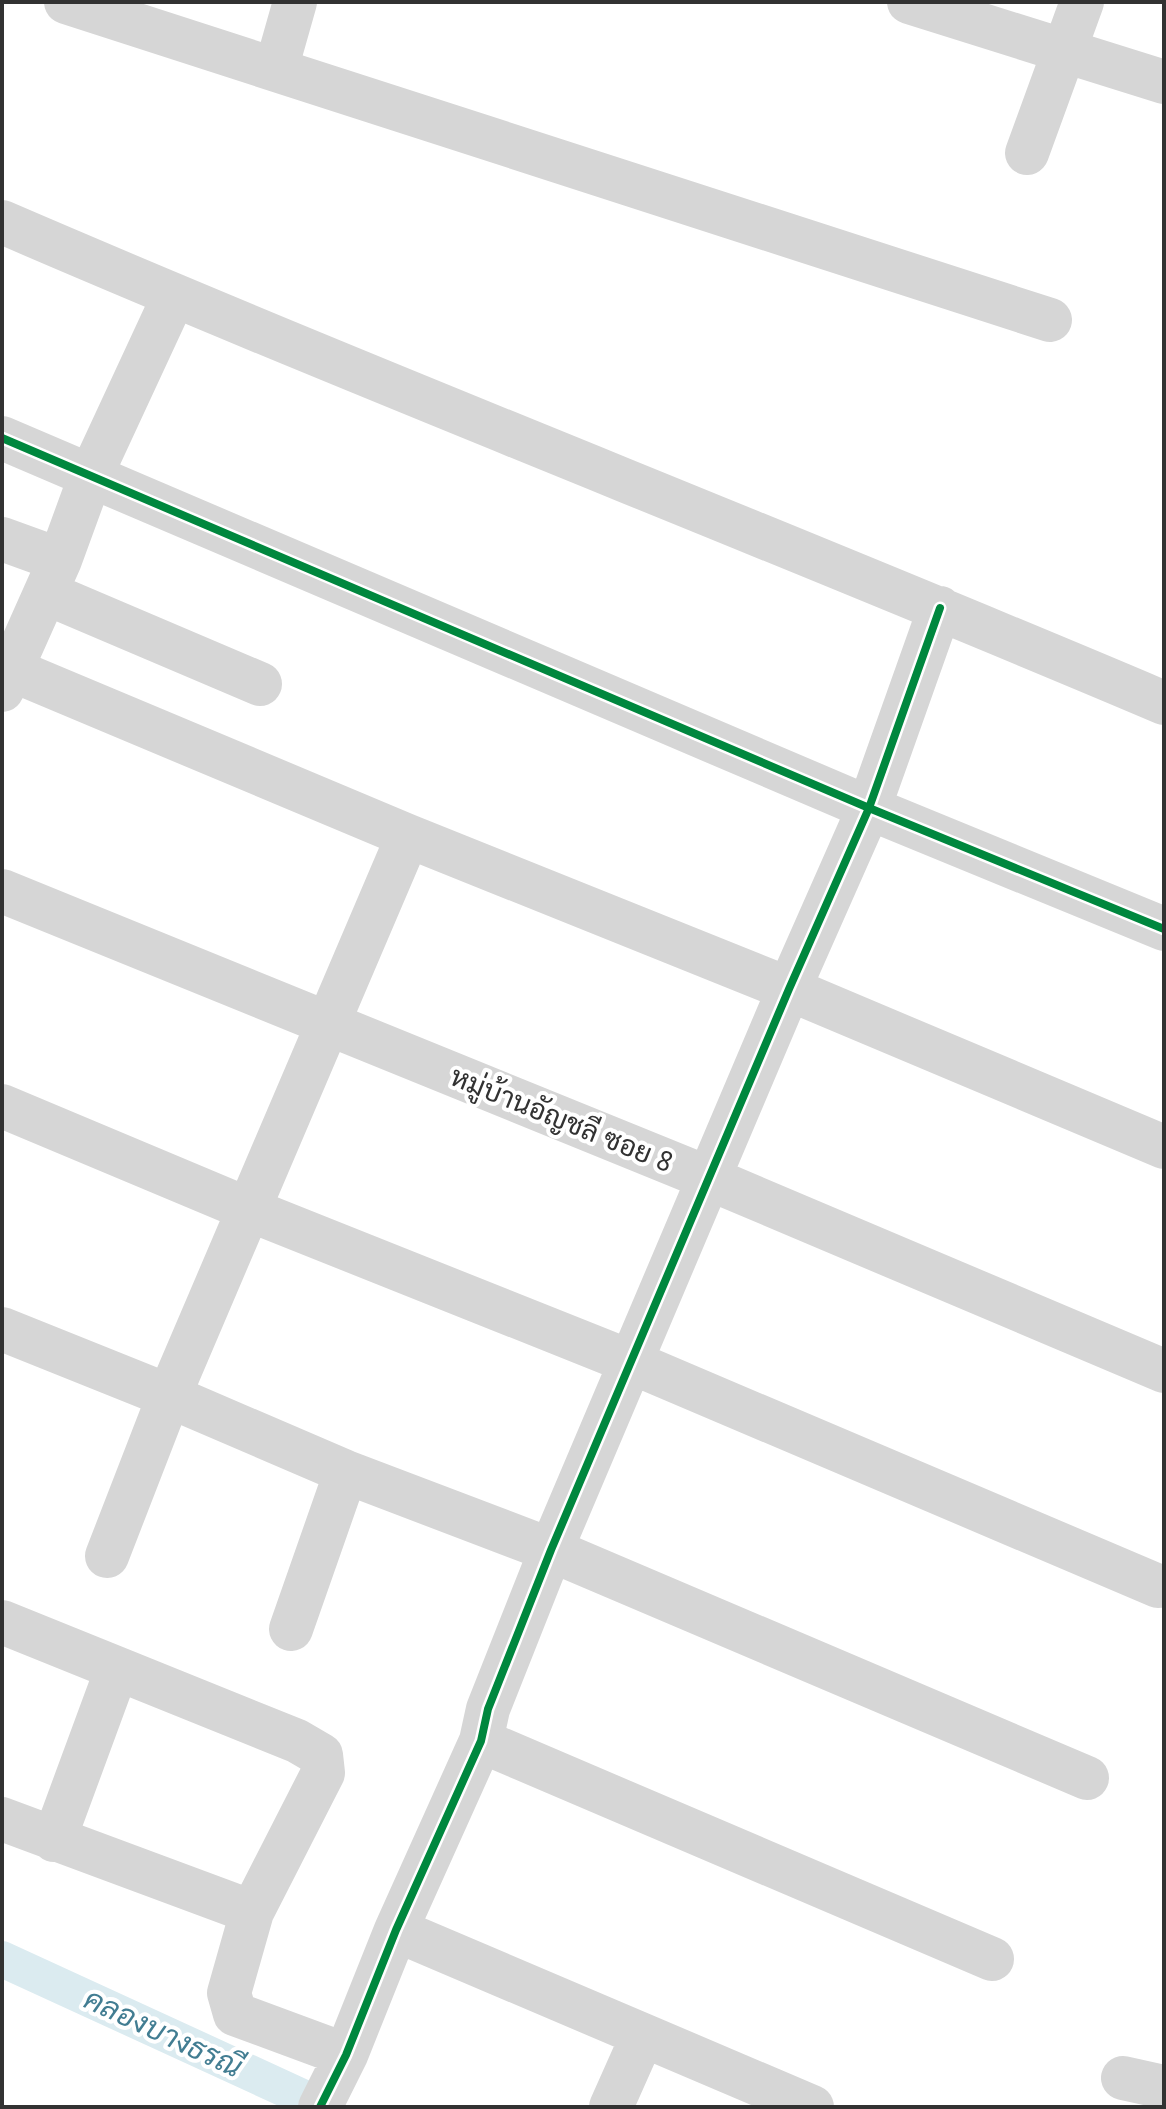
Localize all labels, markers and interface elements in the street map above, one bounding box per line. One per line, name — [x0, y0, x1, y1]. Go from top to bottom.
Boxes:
street label: หมู่บ้านอัญชลี ซอย 8 — [445, 1057, 679, 1182]
water label: คลองบางธรณี — [78, 1978, 251, 2086]

